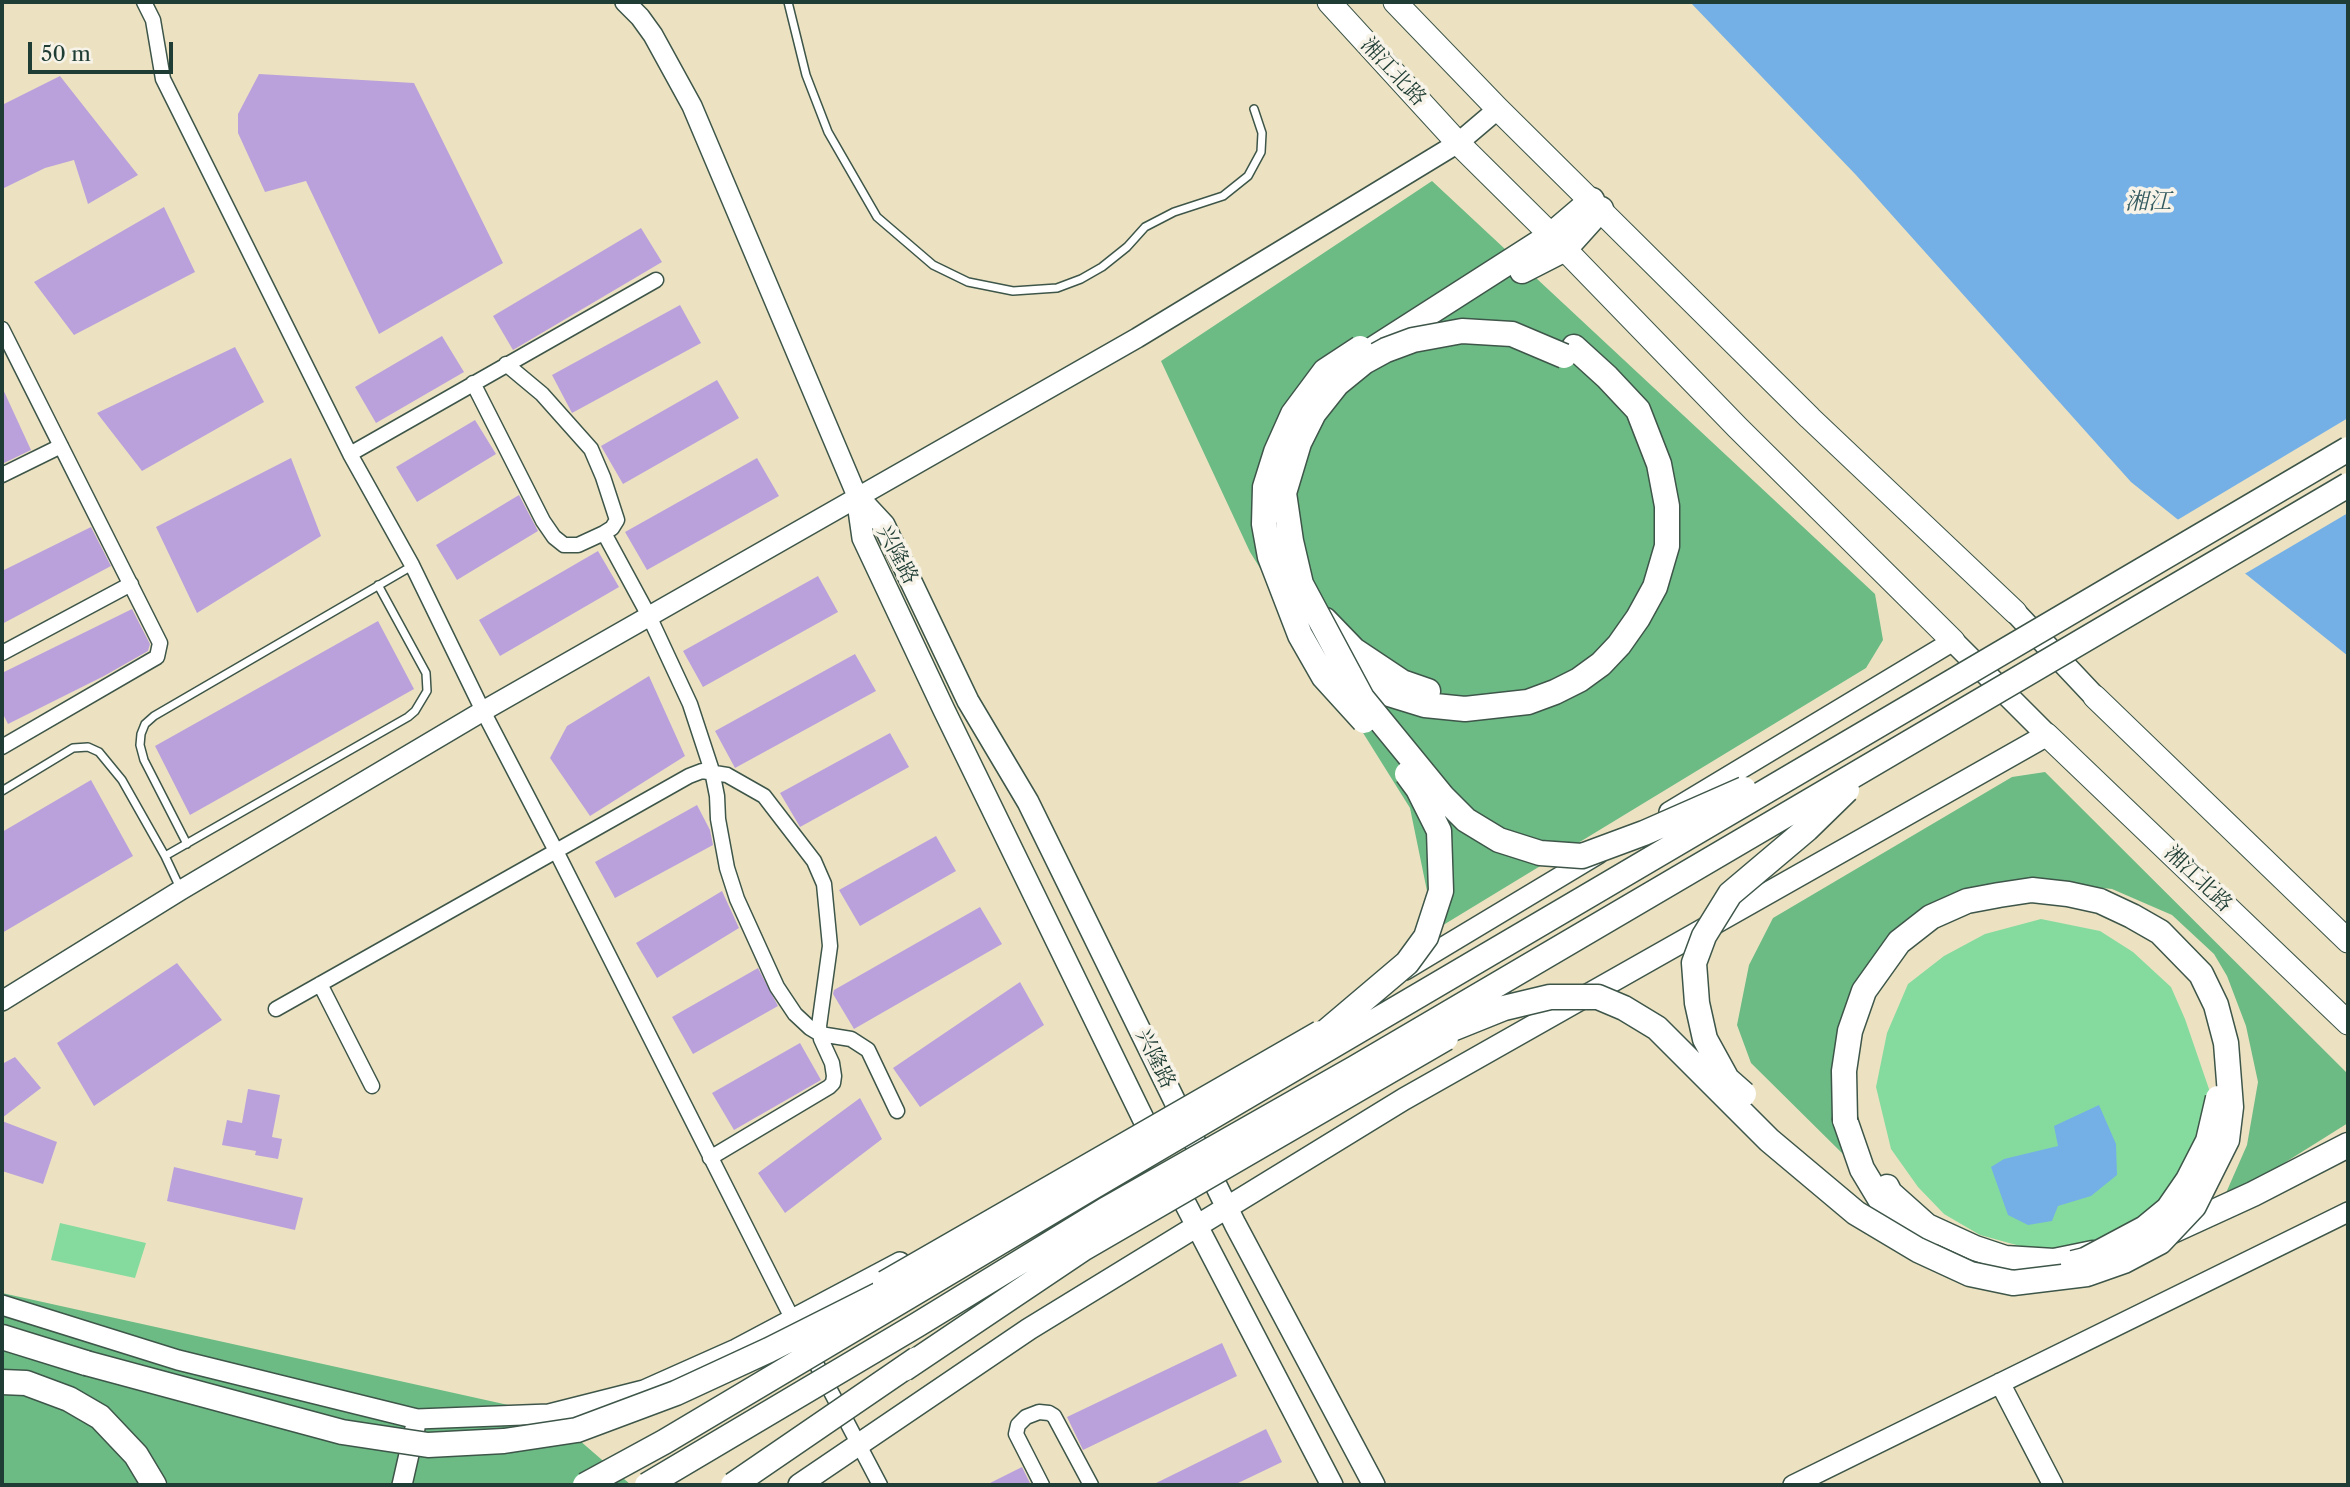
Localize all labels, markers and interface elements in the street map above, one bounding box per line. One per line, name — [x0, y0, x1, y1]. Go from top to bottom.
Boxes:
scale bar — [32, 28, 177, 72]
street label: 湘江北路 — [1355, 33, 1431, 111]
text: 50 m — [41, 41, 91, 66]
water label: 湘江 — [2125, 188, 2171, 216]
street label: 兴隆路 — [871, 521, 923, 589]
street label: 湘江北路 — [2159, 841, 2237, 917]
street label: 兴隆路 — [1130, 1025, 1180, 1093]

